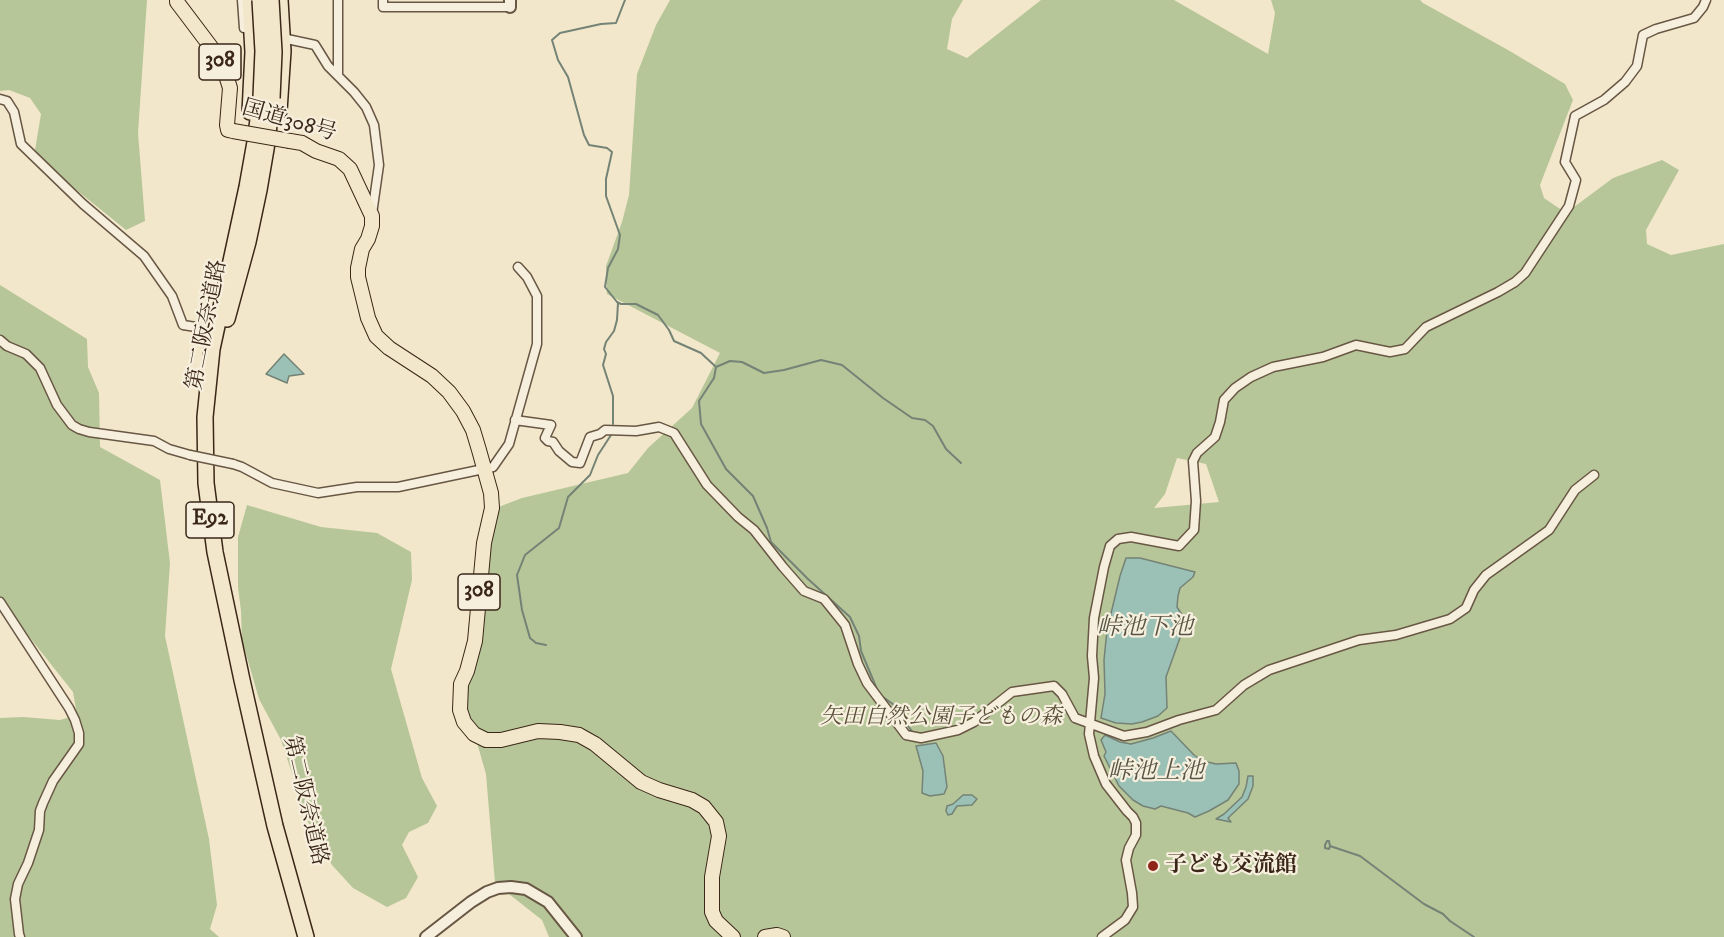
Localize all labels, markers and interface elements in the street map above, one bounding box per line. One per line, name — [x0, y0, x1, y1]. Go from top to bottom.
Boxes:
road number: 308 — [199, 44, 241, 80]
street label: 国道308号 — [239, 96, 339, 148]
street label: 第二阪奈道路 — [182, 258, 234, 392]
road number: E92 — [186, 502, 234, 538]
road number: 308 — [458, 574, 500, 610]
water label: 峠池下池 — [1097, 615, 1193, 643]
park label: 矢田自然公園子どもの森 — [820, 705, 1062, 731]
street label: 第二阪奈道路 — [276, 734, 332, 868]
water label: 峠池上池 — [1108, 759, 1204, 787]
place label: 子ども交流館 — [1165, 853, 1297, 879]
marker: 子ども交流館 — [1146, 859, 1160, 873]

